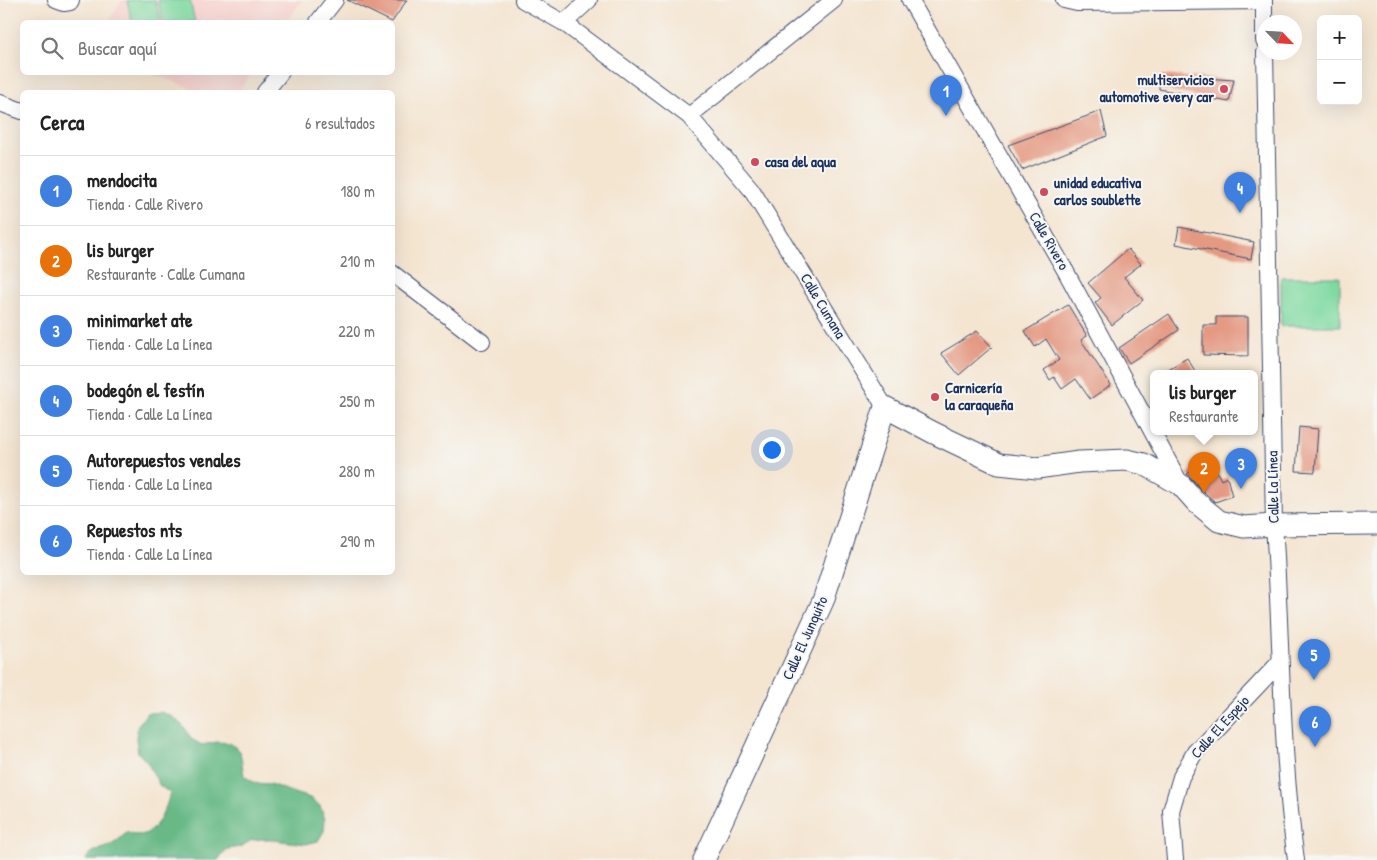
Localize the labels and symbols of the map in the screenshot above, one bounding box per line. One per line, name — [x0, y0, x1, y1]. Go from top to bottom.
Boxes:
north arrow — [1257, 15, 1302, 60]
place label: multiservicios automotive every car — [1100, 69, 1214, 108]
pin: 1 — [930, 75, 962, 116]
marker: multiservicios automotive every car — [1218, 83, 1230, 95]
place label: casa del aqua — [765, 151, 836, 173]
marker: casa del aqua — [749, 156, 761, 168]
place label: unidad educativa carlos soublette — [1054, 172, 1141, 210]
pin: 4 — [1224, 172, 1256, 213]
marker: unidad educativa carlos soublette — [1038, 186, 1050, 198]
street label: Calle Rivero — [1024, 208, 1075, 274]
street label: Calle Cumana — [796, 269, 851, 343]
place label: Carnicería la caraqueña — [945, 377, 1013, 416]
marker: Carnicería la caraqueña — [929, 391, 941, 403]
your location — [759, 437, 785, 463]
pin: 3 — [1225, 448, 1257, 489]
street label: Calle La Línea — [1261, 450, 1284, 523]
pin: 2 — [1188, 452, 1220, 493]
street label: Calle El Junquito — [777, 592, 832, 683]
pin: 5 — [1298, 639, 1330, 680]
street label: Calle El Espejo — [1186, 691, 1254, 763]
pin: 6 — [1299, 706, 1331, 747]

